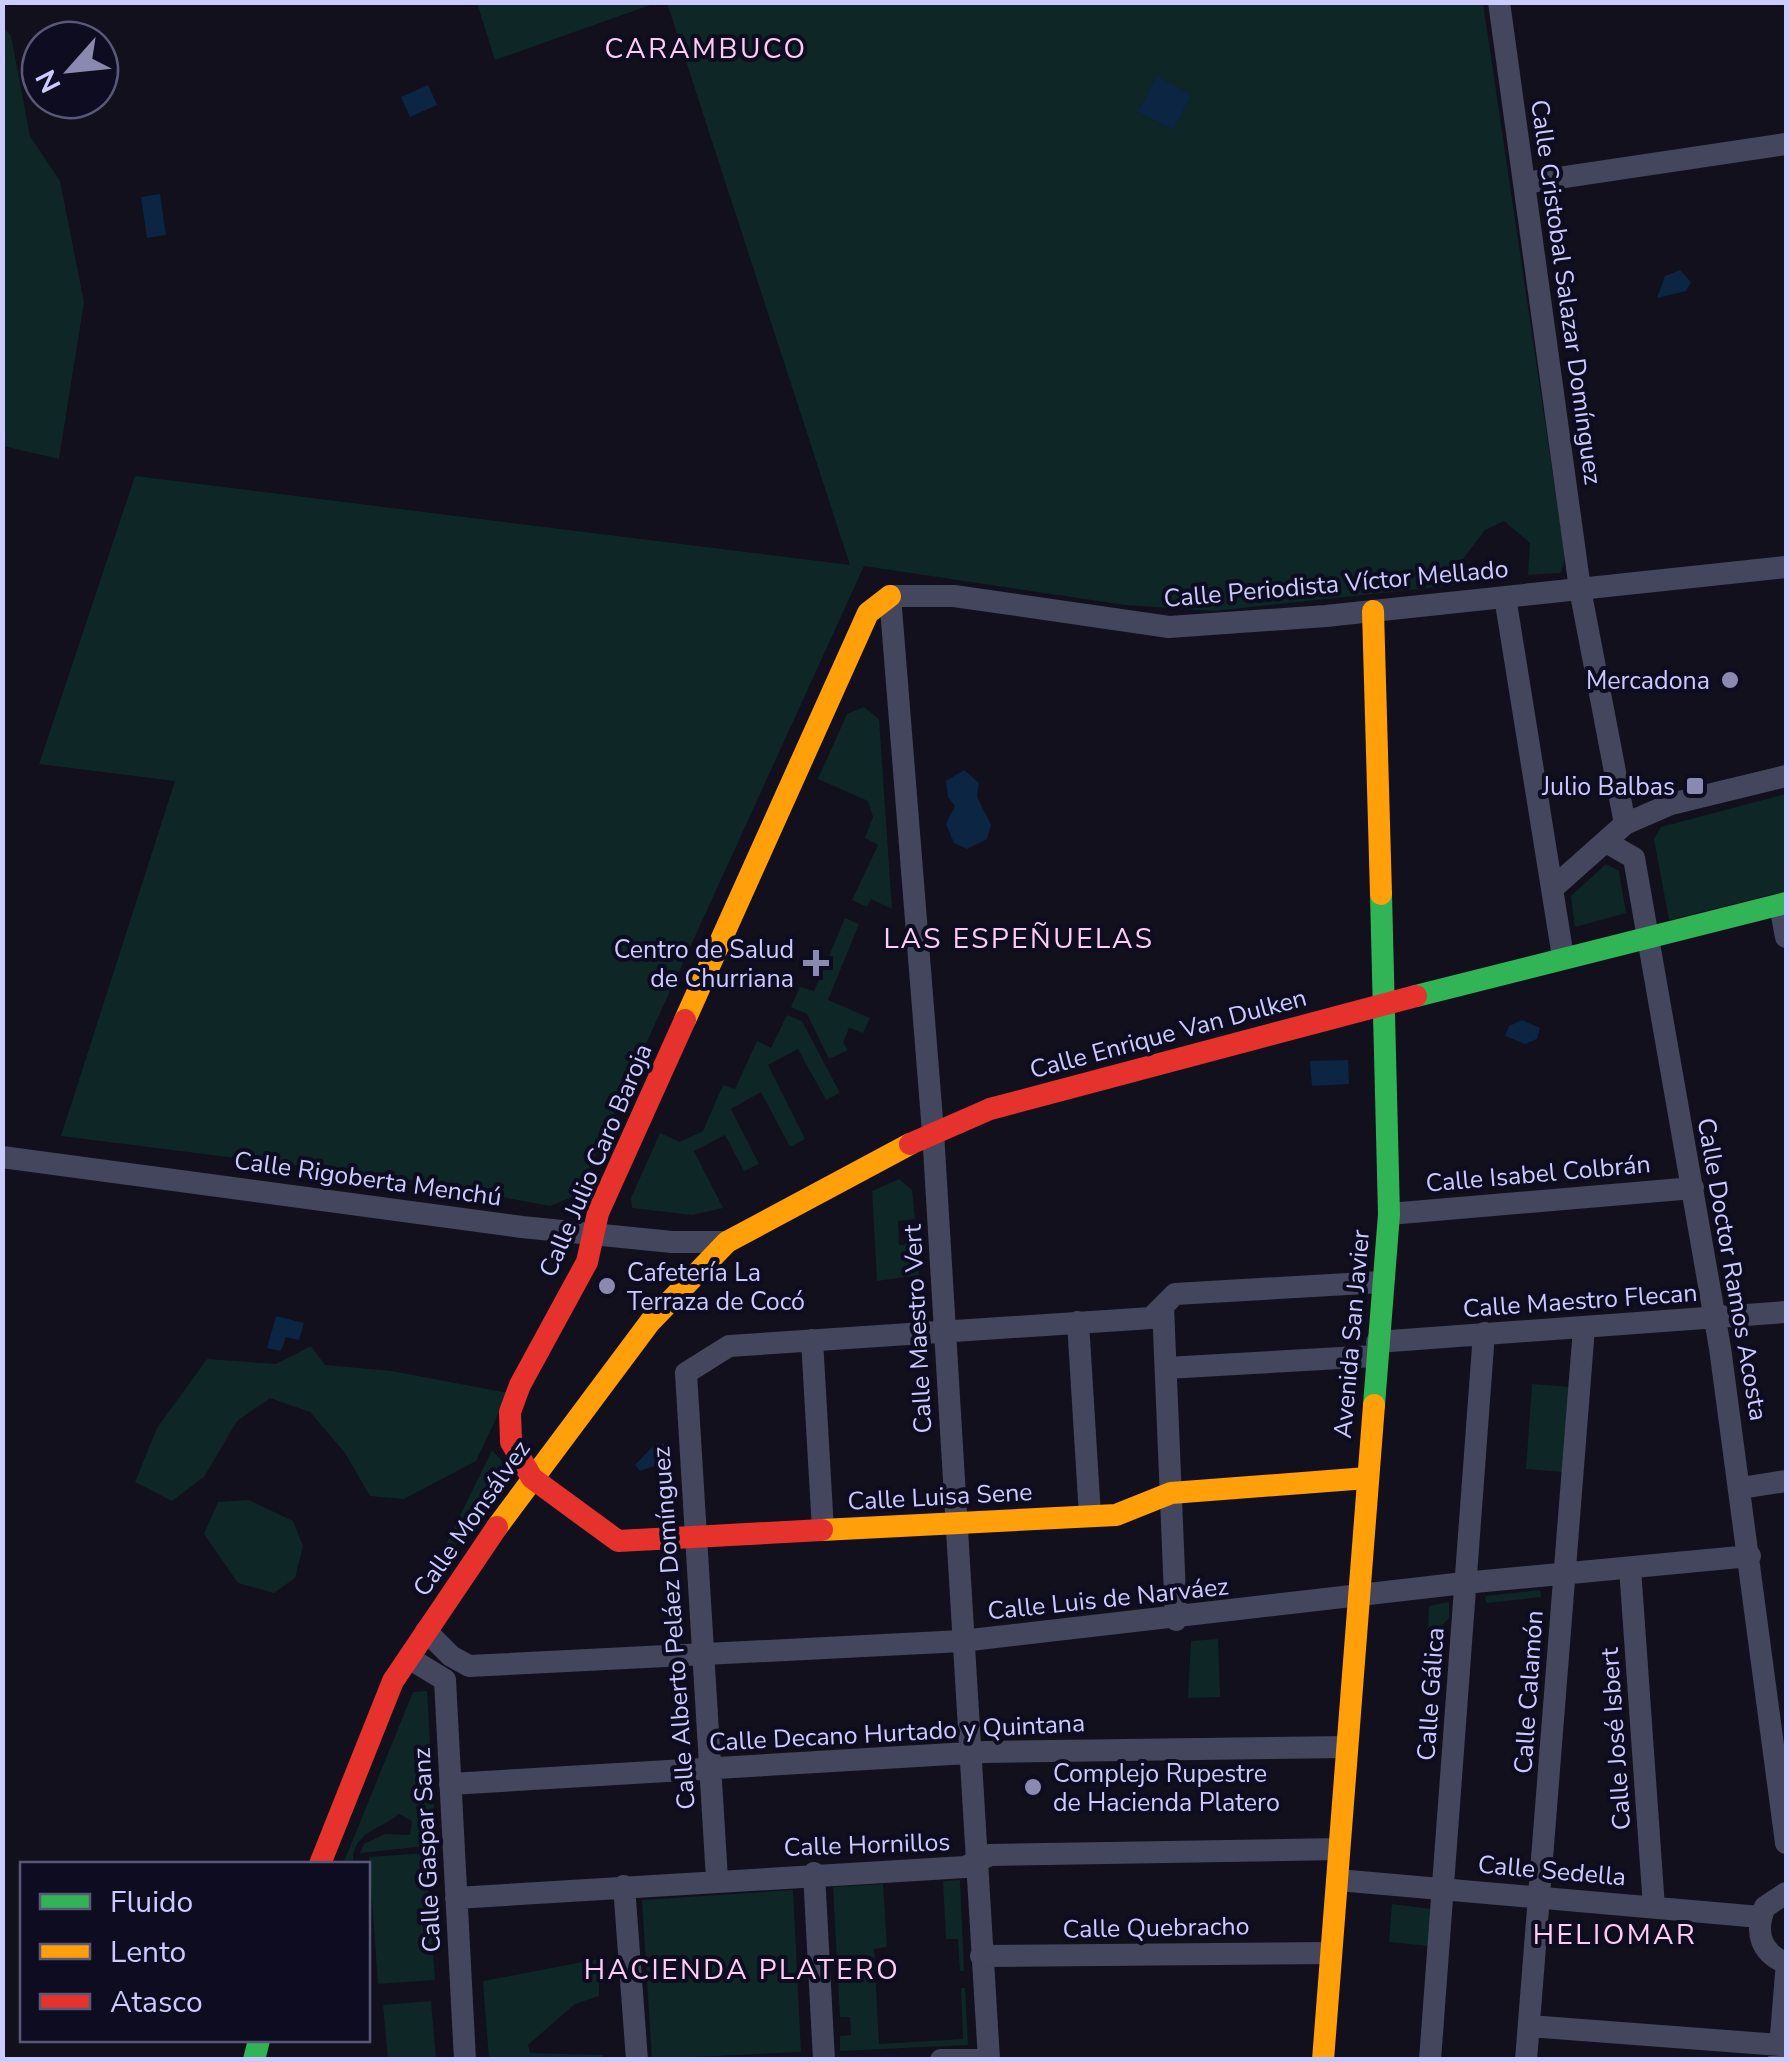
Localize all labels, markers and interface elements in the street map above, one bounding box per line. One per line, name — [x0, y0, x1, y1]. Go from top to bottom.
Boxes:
north arrow — [20, 20, 120, 120]
district label: CARAMBUCO — [604, 30, 808, 68]
text: N — [27, 63, 70, 99]
street label: Calle Cristobal Salazar Domínguez — [1522, 97, 1610, 487]
street label: Calle Periodista Víctor Mellado — [1162, 552, 1510, 616]
place label: Mercadona — [1586, 664, 1710, 698]
marker: Mercadona — [1719, 669, 1741, 691]
place label: Julio Balbas — [1541, 770, 1675, 804]
marker: Julio Balbas — [1684, 775, 1706, 797]
district label: LAS ESPEÑUELAS — [883, 920, 1155, 958]
place label: Centro de Salud de Churriana — [614, 933, 794, 996]
marker: Centro de Salud de Churriana — [803, 950, 829, 976]
street label: Calle Enrique Van Dulken — [1026, 981, 1310, 1087]
street label: Calle Julio Caro Baroja — [531, 1038, 661, 1282]
street label: Calle Doctor Ramos Acosta — [1689, 1115, 1775, 1423]
street label: Calle Rigoberta Menchú — [232, 1143, 504, 1215]
street label: Calle Isabel Colbrán — [1424, 1147, 1652, 1201]
street label: Calle Maestro Vert — [896, 1223, 940, 1434]
street label: Avenida San Javier — [1326, 1228, 1378, 1440]
place label: Cafetería La Terraza de Cocó — [627, 1256, 805, 1319]
marker: Cafetería La Terraza de Cocó — [596, 1275, 618, 1297]
street label: Calle Maestro Flecan — [1462, 1276, 1698, 1326]
street label: Calle Monsálvez — [405, 1434, 538, 1603]
street label: Calle Alberto Peláez Domínguez — [644, 1445, 704, 1811]
street label: Calle Luisa Sene — [847, 1475, 1033, 1519]
street label: Calle Luis de Narváez — [986, 1569, 1230, 1629]
street label: Calle Calamón — [1506, 1609, 1552, 1775]
street label: Calle Gálica — [1409, 1626, 1453, 1762]
street label: Calle José Isbert — [1593, 1646, 1639, 1831]
street label: Calle Decano Hurtado y Quintana — [708, 1706, 1086, 1760]
street label: Calle Gaspar Sanz — [405, 1747, 449, 1953]
place label: Complejo Rupestre de Hacienda Platero — [1053, 1757, 1280, 1820]
marker: Complejo Rupestre de Hacienda Platero — [1022, 1776, 1044, 1798]
street label: Calle Hornillos — [783, 1825, 951, 1865]
street label: Calle Sedella — [1476, 1848, 1627, 1894]
legend — [20, 1862, 370, 2042]
text: Fluido — [110, 1882, 193, 1923]
street label: Calle Quebracho — [1062, 1909, 1250, 1947]
district label: HELIOMAR — [1533, 1916, 1697, 1954]
text: Lento — [110, 1932, 186, 1973]
district label: HACIENDA PLATERO — [584, 1951, 900, 1989]
text: Atasco — [110, 1982, 203, 2023]

